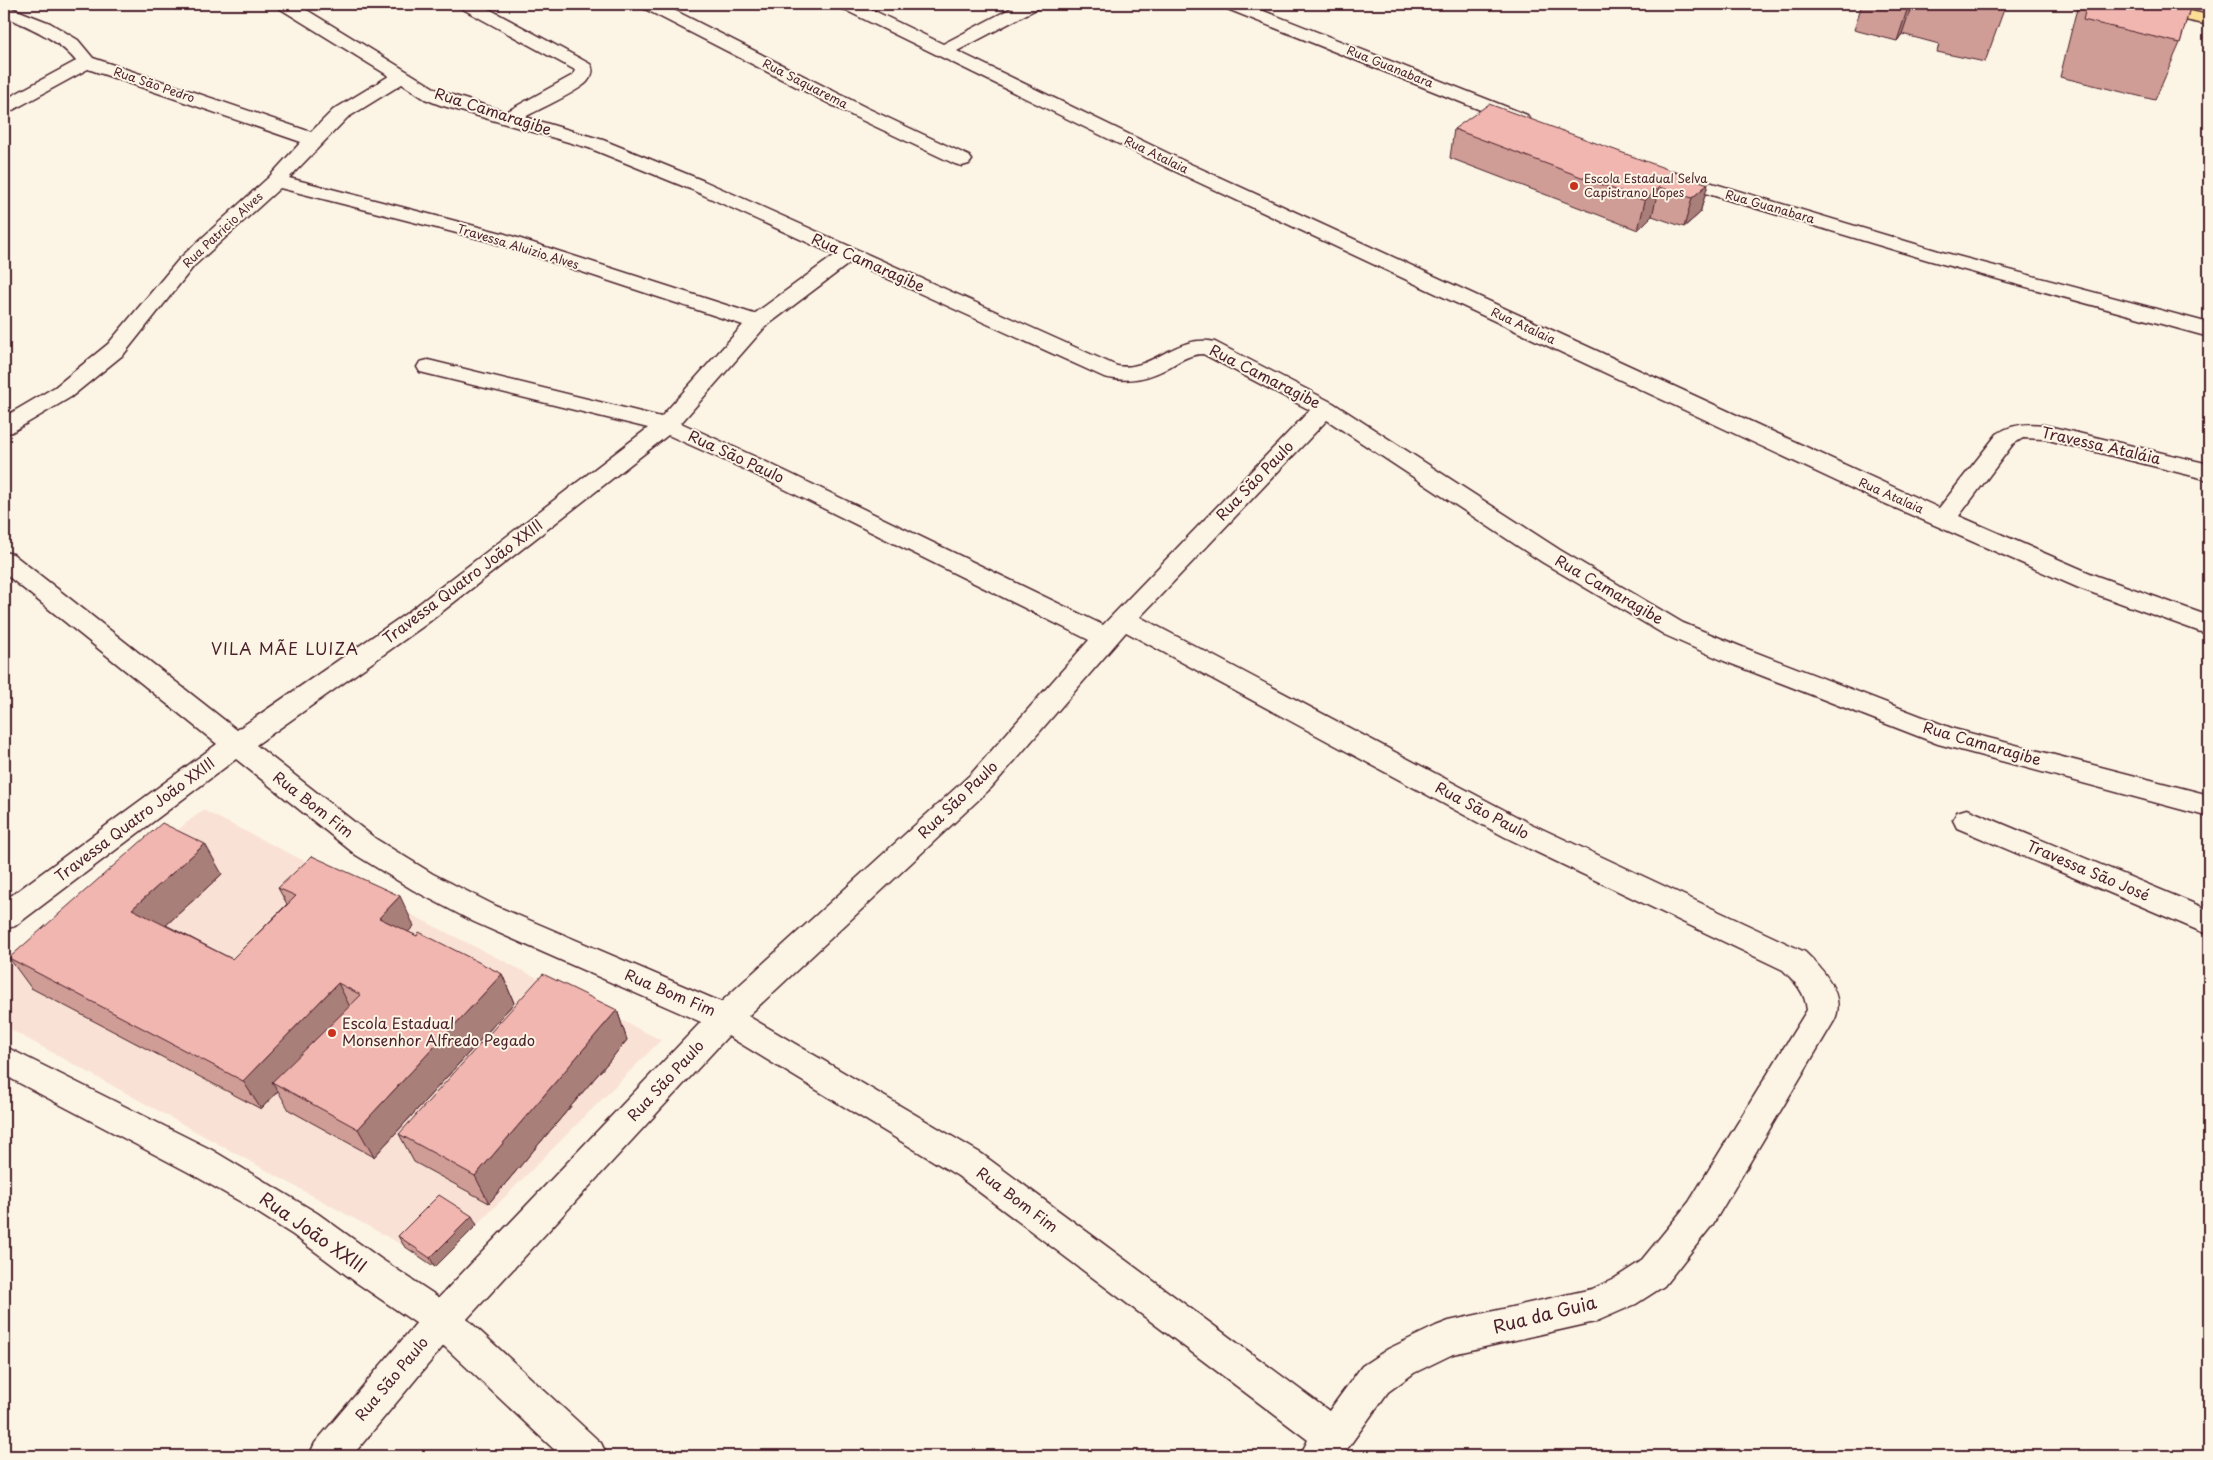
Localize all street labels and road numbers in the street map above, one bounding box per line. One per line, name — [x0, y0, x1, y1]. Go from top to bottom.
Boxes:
street label: Rua Guanabara — [1344, 40, 1437, 92]
street label: Rua Saquarema — [760, 54, 852, 113]
street label: Rua São Pedro — [111, 62, 198, 106]
street label: Rua Camaragibe — [432, 81, 555, 140]
street label: Rua Atalaia — [1121, 131, 1192, 178]
street label: Rua Guanabara — [1724, 185, 1817, 227]
street label: Rua Patricio Alves — [178, 187, 267, 271]
street label: Travessa Aluizio Alves — [455, 219, 582, 273]
street label: Rua Camaragibe — [808, 226, 929, 297]
street label: Rua Atalaia — [1488, 302, 1559, 348]
street label: Rua Camaragibe — [1206, 338, 1325, 414]
street label: Travessa Ataláia — [2039, 420, 2164, 470]
street label: Rua São Paulo — [685, 423, 788, 488]
street label: Rua São Paulo — [1210, 435, 1298, 525]
street label: Rua Atalaia — [1856, 473, 1927, 518]
street label: Travessa Quatro João XXIII — [377, 513, 547, 649]
street label: Rua Camaragibe — [1551, 548, 1668, 629]
street label: Rua Camaragibe — [1921, 715, 2044, 770]
street label: Travessa Quatro João XXIII — [49, 751, 219, 887]
street label: Rua São Paulo — [912, 755, 1002, 843]
street label: Rua Bom Fim — [269, 765, 359, 843]
street label: Rua São Paulo — [1432, 775, 1534, 844]
street label: Travessa São José — [2024, 833, 2154, 906]
street label: Rua Bom Fim — [622, 962, 720, 1021]
street label: Rua São Paulo — [621, 1034, 709, 1126]
street label: Rua Bom Fim — [972, 1161, 1063, 1237]
street label: Rua João XXIII — [255, 1185, 373, 1279]
street label: Rua da Guia — [1490, 1288, 1599, 1339]
street label: Rua São Paulo — [349, 1331, 433, 1425]

